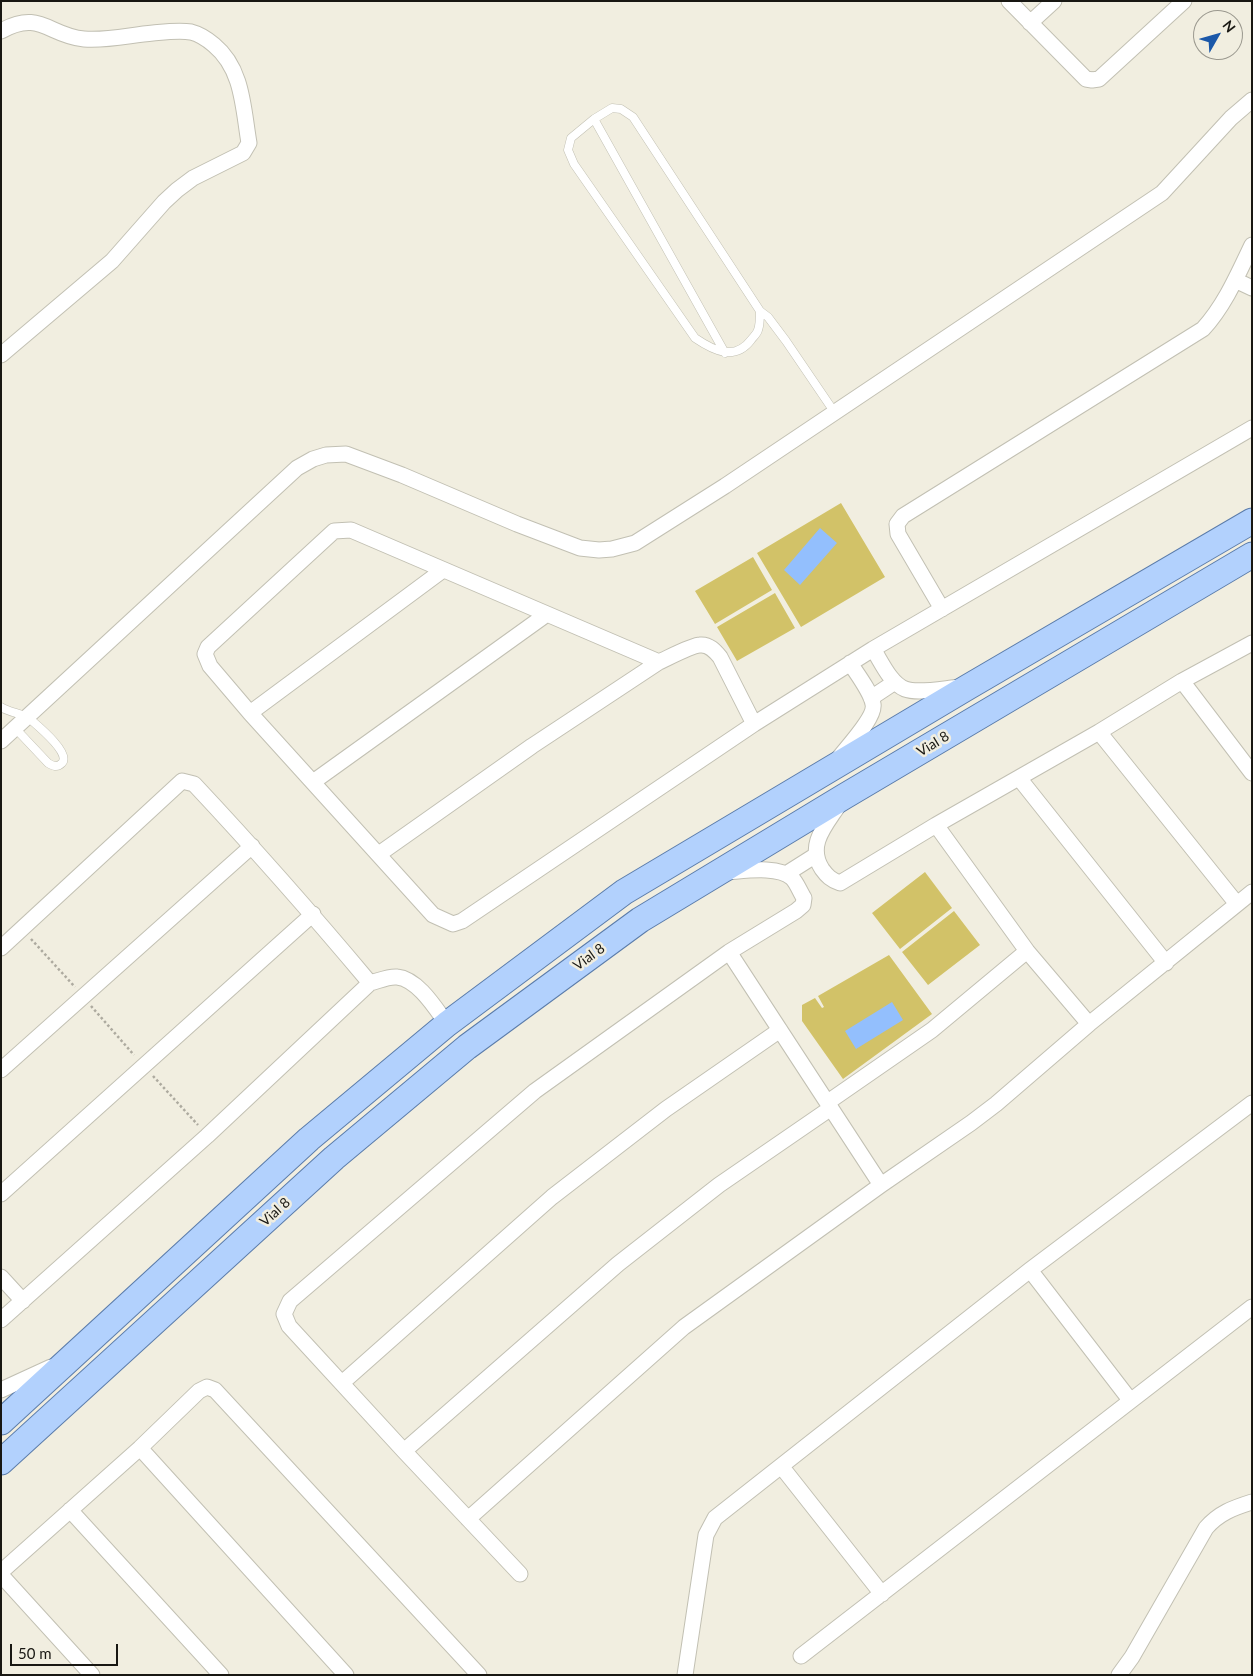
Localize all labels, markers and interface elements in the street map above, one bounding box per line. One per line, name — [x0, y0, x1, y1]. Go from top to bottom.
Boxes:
north arrow — [1193, 10, 1243, 60]
text: N — [1219, 17, 1239, 36]
street label: Vial 8 — [914, 728, 952, 760]
street label: Vial 8 — [570, 940, 608, 974]
street label: Vial 8 — [256, 1194, 294, 1230]
scale bar — [12, 1634, 120, 1666]
text: 50 m — [18, 1644, 52, 1662]

